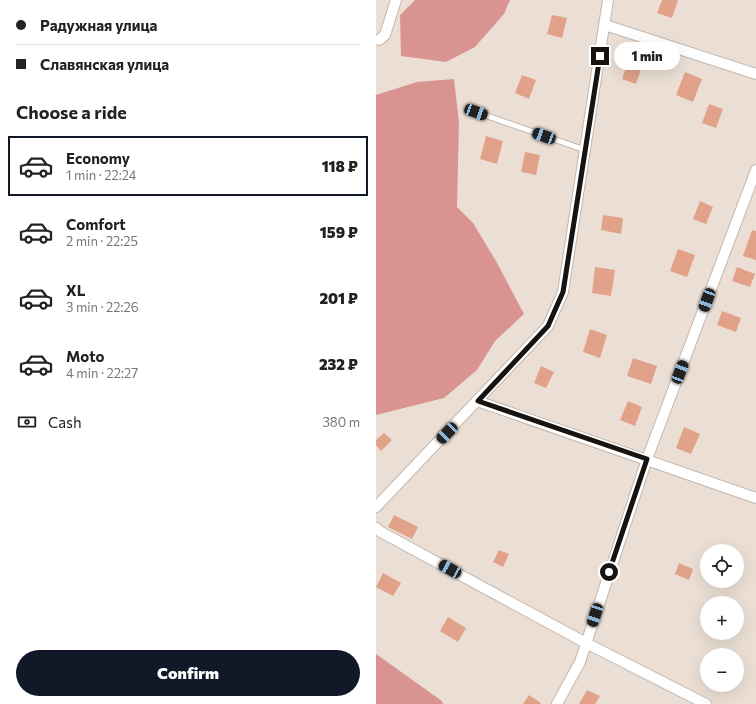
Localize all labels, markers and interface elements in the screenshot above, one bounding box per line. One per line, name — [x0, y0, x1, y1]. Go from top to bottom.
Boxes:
text: Радужная улица — [40, 16, 157, 34]
callout: 1 min — [614, 42, 680, 70]
route end — [591, 47, 609, 65]
text: 1 min — [631, 48, 663, 64]
text: Славянская улица — [40, 55, 169, 73]
text: Choose a ride — [16, 101, 127, 123]
car — [463, 102, 489, 122]
car — [531, 126, 557, 146]
icon: car — [18, 148, 54, 184]
text: Economy — [66, 149, 130, 167]
text: 118 ₽ — [322, 157, 358, 175]
text: 1 min · 22:24 — [66, 167, 137, 183]
icon: car — [18, 214, 54, 250]
text: Comfort — [66, 215, 126, 233]
text: 159 ₽ — [320, 223, 358, 241]
text: 2 min · 22:25 — [66, 233, 138, 249]
icon: car — [18, 280, 54, 316]
text: XL — [66, 281, 85, 299]
car — [697, 287, 717, 313]
text: 201 ₽ — [319, 289, 358, 307]
text: 3 min · 22:26 — [66, 299, 139, 315]
icon: car — [18, 346, 54, 382]
text: Moto — [66, 347, 105, 365]
text: 232 ₽ — [319, 355, 358, 373]
car — [670, 359, 690, 385]
text: 4 min · 22:27 — [66, 365, 138, 381]
icon: cash — [16, 411, 38, 433]
text: Cash — [48, 413, 82, 431]
text: 380 m — [322, 414, 360, 430]
car — [434, 420, 460, 446]
map controls — [700, 544, 744, 692]
button: locate — [700, 544, 744, 588]
car — [437, 558, 463, 580]
route start — [600, 563, 618, 581]
button: + — [700, 596, 744, 640]
car — [586, 602, 604, 628]
button: − — [700, 648, 744, 692]
button: Confirm — [16, 650, 360, 696]

